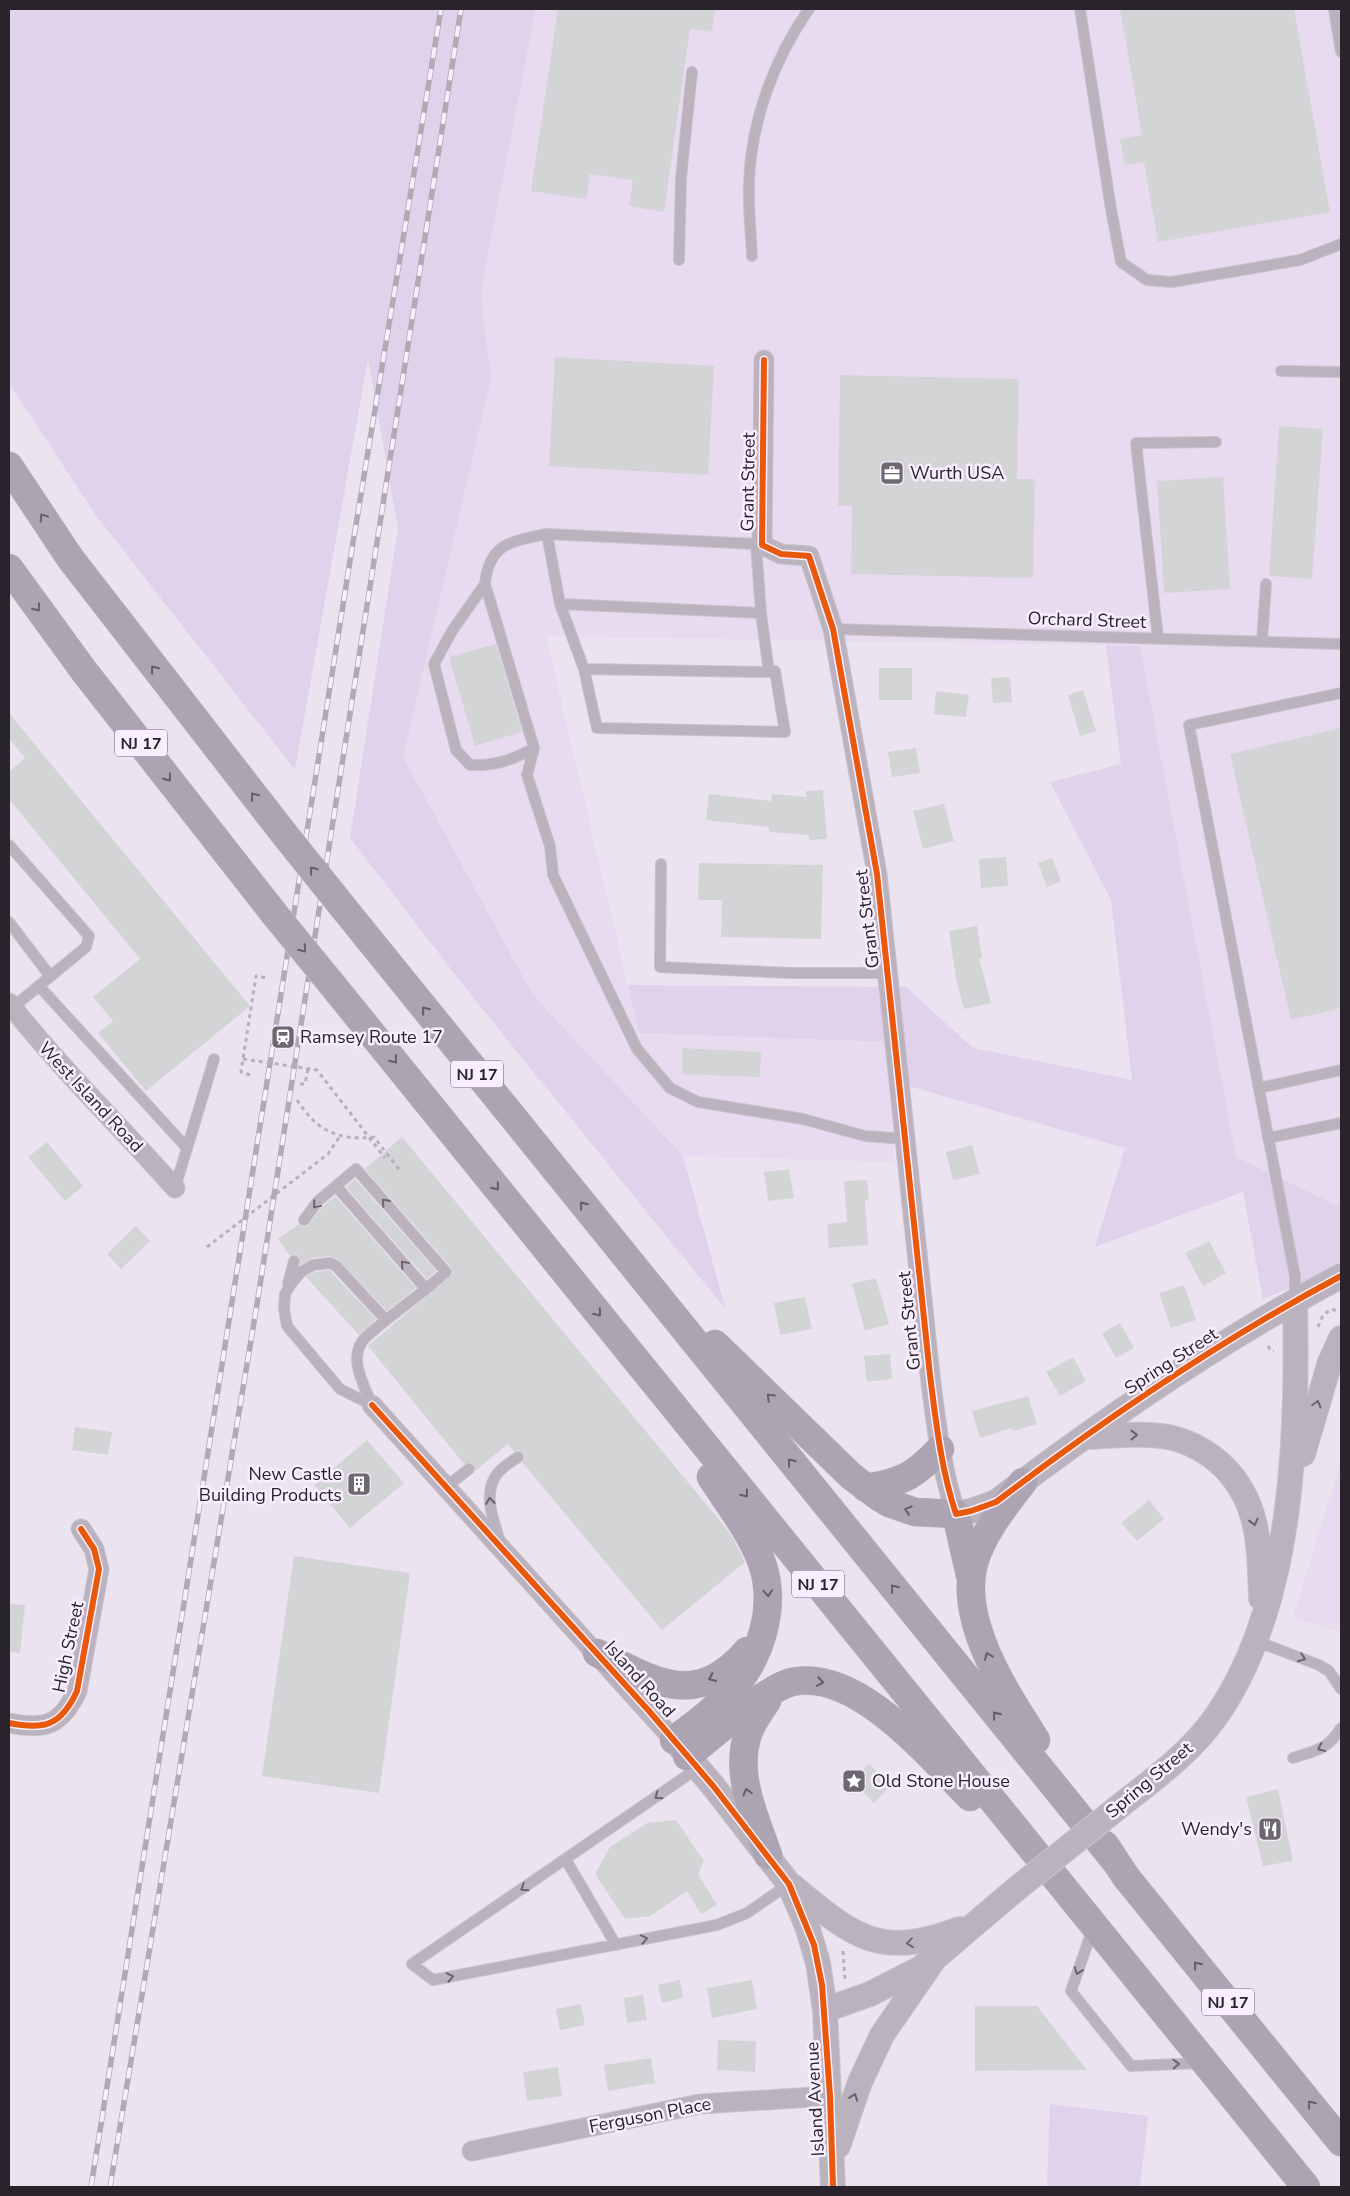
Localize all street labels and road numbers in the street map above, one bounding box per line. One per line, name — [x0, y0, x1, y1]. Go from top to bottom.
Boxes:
street label: Grant Street — [735, 431, 761, 532]
street label: Orchard Street — [1027, 606, 1147, 634]
road number: NJ 17 — [115, 730, 167, 756]
street label: Grant Street — [849, 868, 885, 970]
street label: West Island Road — [33, 1036, 149, 1158]
road number: NJ 17 — [451, 1060, 503, 1088]
street label: Grant Street — [892, 1270, 926, 1372]
street label: Spring Street — [1120, 1322, 1223, 1400]
road number: NJ 17 — [792, 1570, 844, 1598]
street label: High Street — [47, 1599, 89, 1695]
street label: Island Road — [599, 1636, 681, 1722]
street label: Spring Street — [1100, 1736, 1198, 1823]
road number: NJ 17 — [1202, 1988, 1254, 2015]
street label: Island Avenue — [800, 2041, 830, 2157]
street label: Ferguson Place — [587, 2091, 713, 2139]

